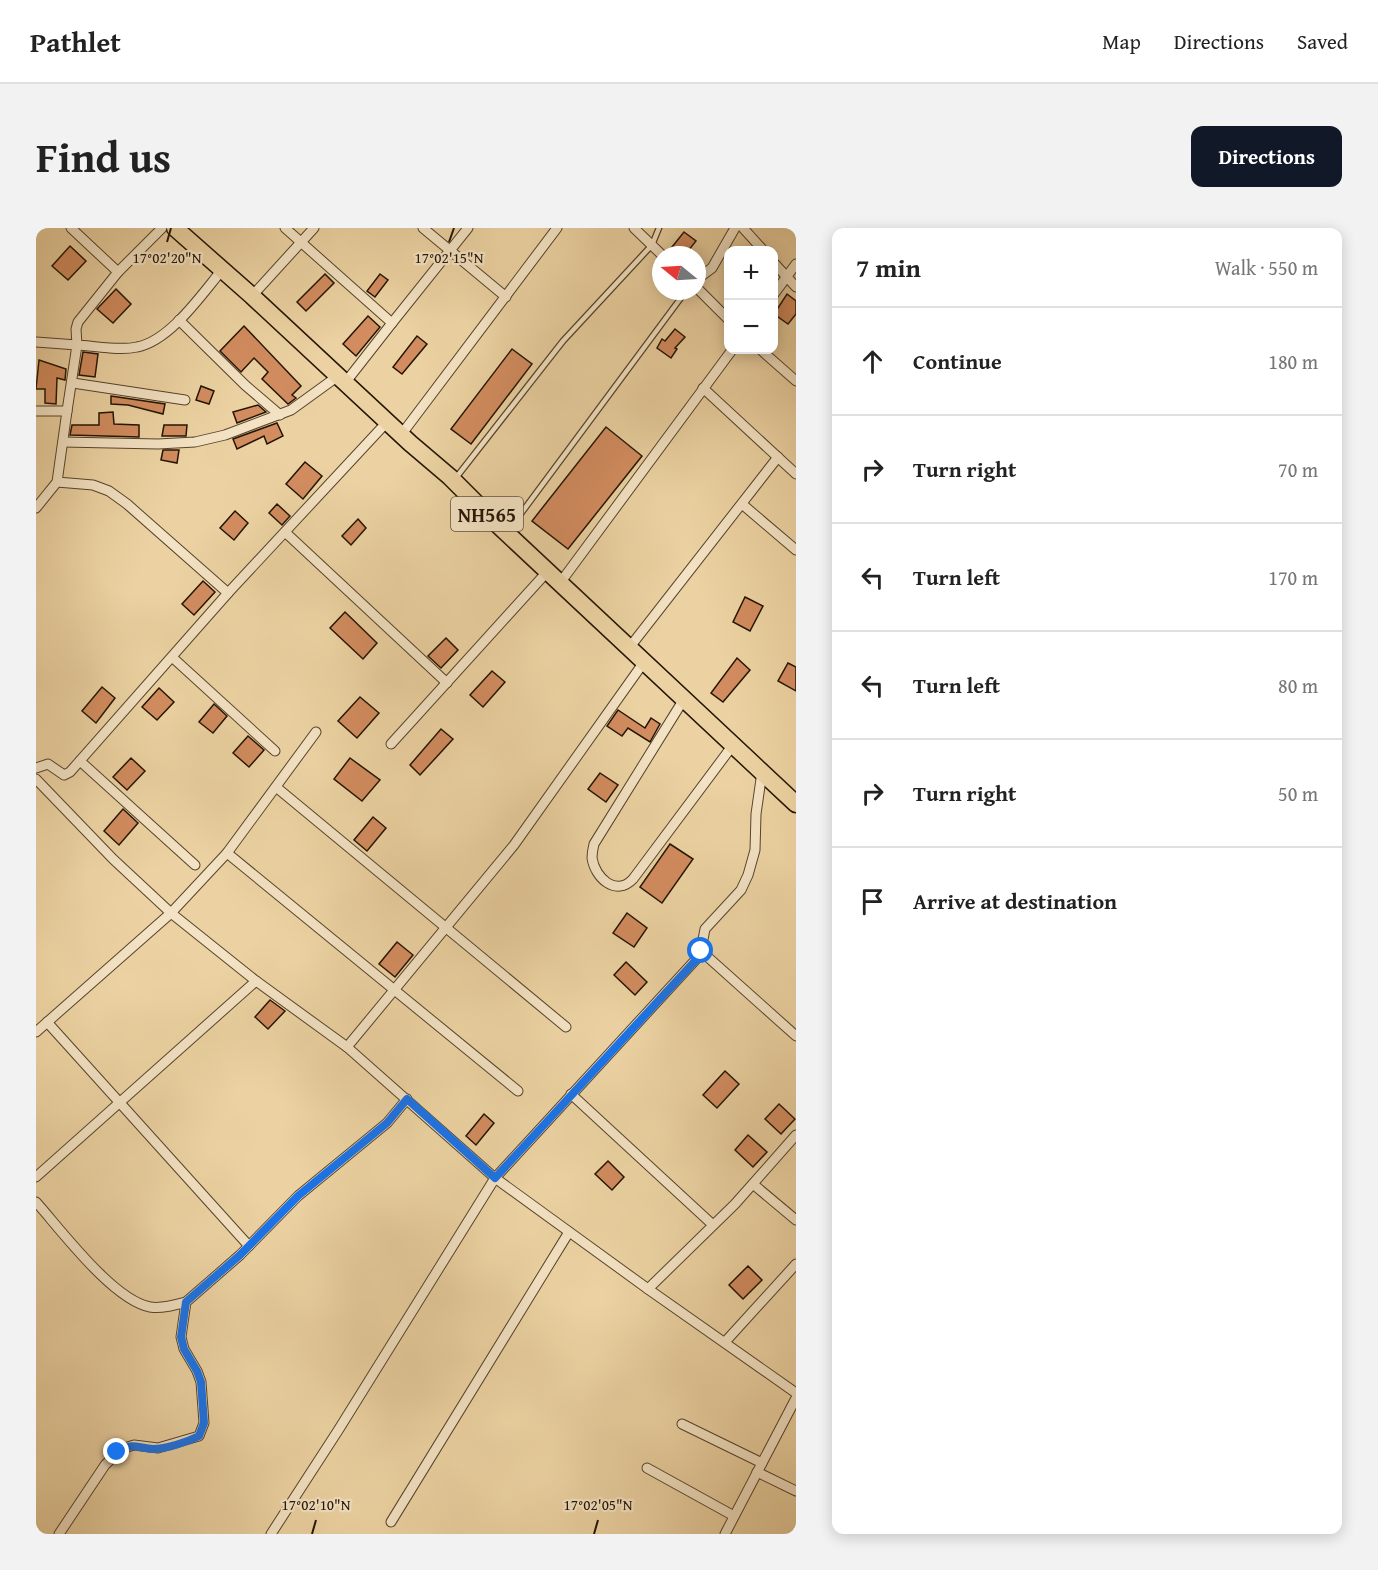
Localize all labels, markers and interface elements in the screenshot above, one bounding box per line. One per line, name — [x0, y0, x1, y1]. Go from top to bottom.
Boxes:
text: Pathlet — [30, 21, 121, 62]
text: Map — [1102, 26, 1141, 57]
text: Directions — [1174, 26, 1264, 57]
text: Saved — [1297, 26, 1348, 57]
text: Find us — [36, 126, 171, 187]
button: Directions — [1191, 126, 1342, 187]
north arrow — [652, 246, 706, 300]
map controls — [724, 246, 778, 354]
button: + — [724, 246, 778, 300]
text: 17°02'20"N — [133, 247, 202, 268]
text: 17°02'15"N — [415, 247, 484, 268]
text: 7 min — [856, 248, 921, 287]
text: Walk · 550 m — [1215, 253, 1318, 282]
button: − — [724, 300, 778, 354]
icon: ahead — [856, 345, 889, 378]
text: Continue — [913, 345, 1002, 377]
text: 180 m — [1268, 347, 1318, 376]
icon: right — [856, 453, 889, 486]
text: Turn right — [913, 453, 1016, 485]
text: 70 m — [1278, 455, 1318, 484]
road number: NH565 — [451, 497, 523, 531]
icon: left — [856, 561, 889, 594]
text: Turn left — [913, 561, 1000, 593]
text: 170 m — [1268, 563, 1318, 592]
icon: left — [856, 669, 889, 702]
text: Turn left — [913, 669, 1000, 701]
text: 80 m — [1278, 671, 1318, 700]
icon: right — [856, 777, 889, 810]
text: Turn right — [913, 777, 1016, 809]
text: 50 m — [1278, 779, 1318, 808]
icon: arrive — [856, 885, 889, 918]
text: Arrive at destination — [913, 885, 1117, 917]
route start — [687, 937, 713, 963]
route end — [103, 1438, 129, 1464]
text: 17°02'10"N — [282, 1494, 351, 1515]
text: 17°02'05"N — [564, 1494, 633, 1515]

